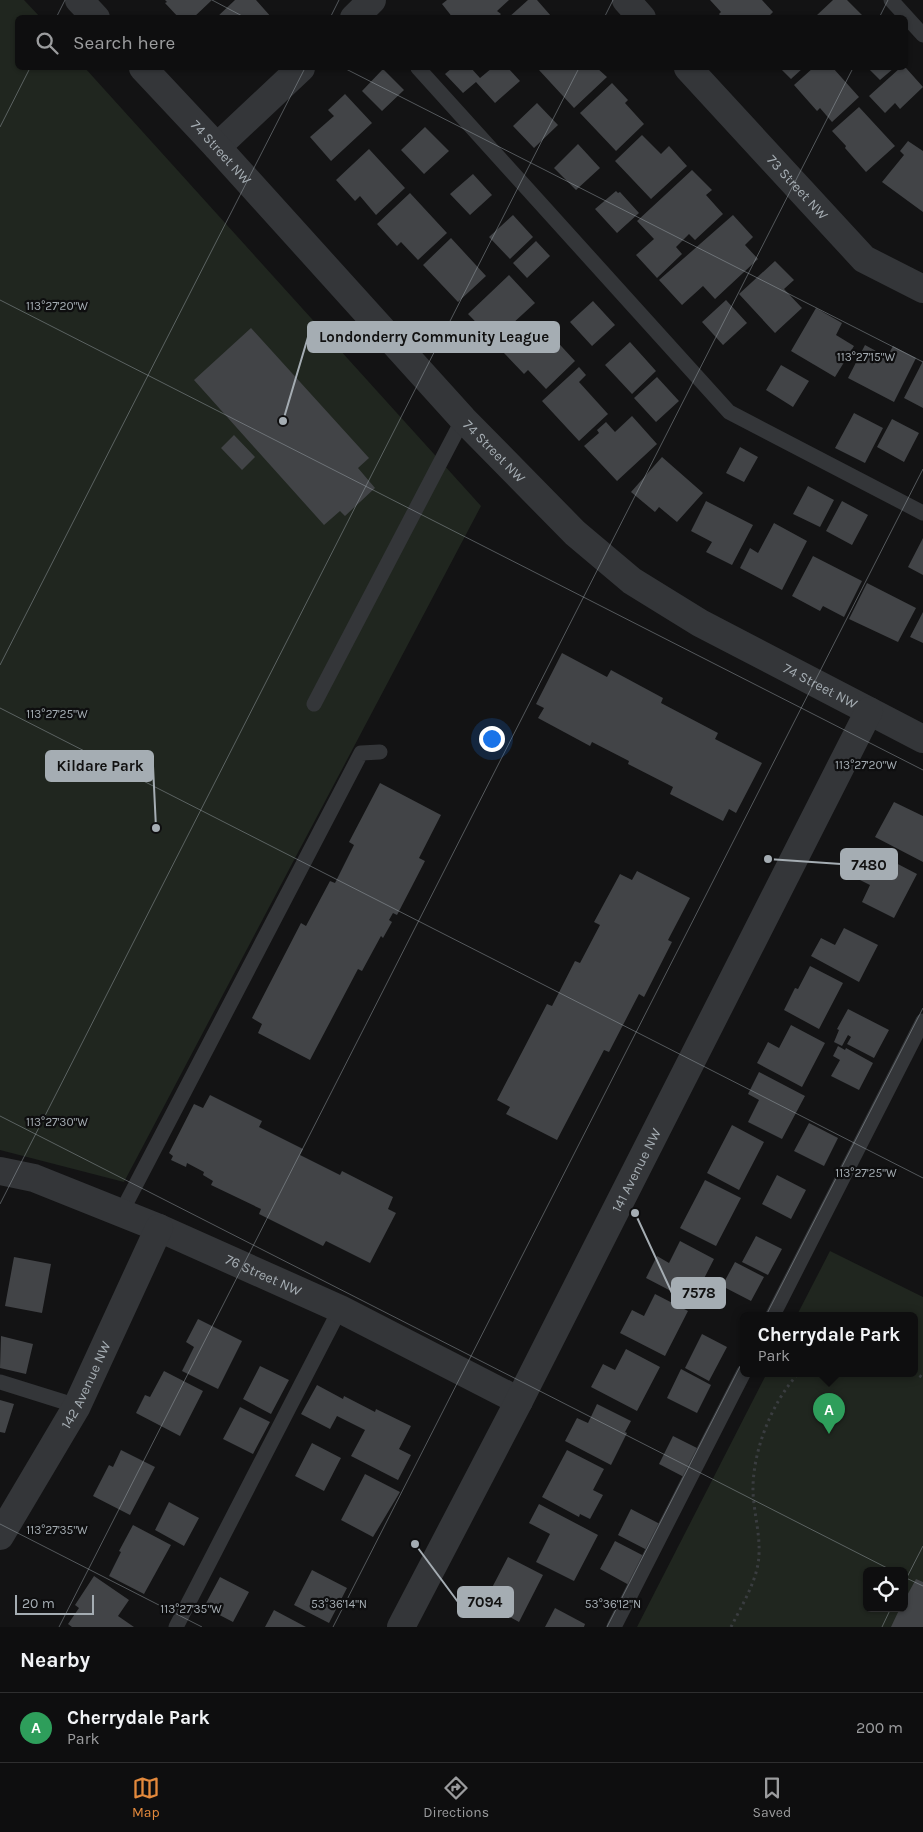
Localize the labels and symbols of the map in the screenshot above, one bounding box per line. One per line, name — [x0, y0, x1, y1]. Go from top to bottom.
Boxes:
street label: 74 Street NW — [188, 116, 256, 188]
street label: 73 Street NW — [764, 151, 832, 223]
text: 113°27'20"W — [26, 299, 88, 313]
callout: Londonderry Community League — [308, 322, 559, 352]
text: Londonderry Community League — [319, 328, 549, 346]
text: 113°27'15"W — [837, 350, 895, 364]
street label: 74 Street NW — [460, 416, 530, 487]
street label: 74 Street NW — [780, 659, 861, 712]
text: 113°27'25"W — [26, 707, 88, 721]
your location — [479, 726, 505, 752]
callout: Kildare Park — [46, 751, 153, 781]
text: Kildare Park — [56, 757, 144, 775]
text: 113°27'20"W — [835, 758, 897, 772]
callout: 7480 — [841, 849, 897, 879]
text: 7480 — [851, 856, 887, 874]
text: 113°27'30"W — [26, 1115, 88, 1129]
street label: 141 Avenue NW — [608, 1125, 665, 1215]
text: 113°27'25"W — [835, 1166, 897, 1180]
street label: 76 Street NW — [223, 1250, 305, 1299]
callout: 7578 — [672, 1278, 725, 1308]
text: 7578 — [682, 1284, 716, 1302]
street label: 142 Avenue NW — [57, 1338, 114, 1432]
pin: A — [813, 1393, 845, 1434]
text: 113°27'35"W — [26, 1523, 88, 1537]
callout: 7094 — [458, 1587, 513, 1617]
scale bar — [15, 1592, 94, 1615]
text: 7094 — [467, 1593, 503, 1611]
text: 53°36'14"N — [311, 1597, 367, 1611]
text: 53°36'12"N — [585, 1597, 641, 1611]
text: 113°27'35"W — [160, 1602, 222, 1616]

